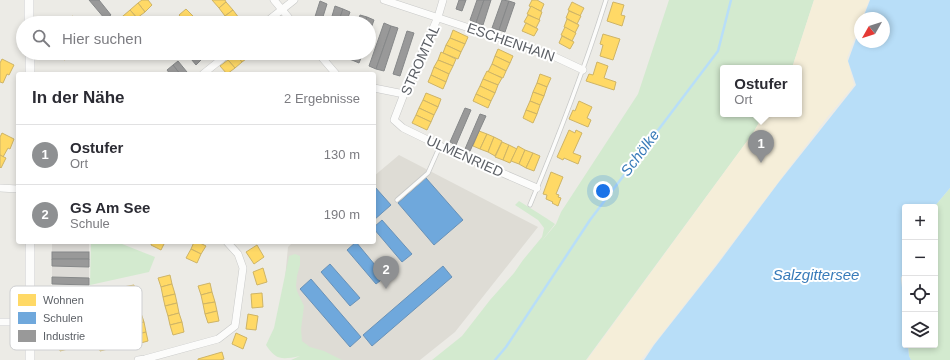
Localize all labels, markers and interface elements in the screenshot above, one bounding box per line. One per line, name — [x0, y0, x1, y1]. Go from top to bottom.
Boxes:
north arrow — [854, 12, 890, 48]
search box — [16, 16, 376, 60]
street label: ESCHENHAIN — [465, 19, 557, 65]
street label: STROMTAL — [397, 22, 443, 98]
icon: search — [30, 27, 52, 49]
text: Hier suchen — [62, 30, 142, 47]
popup — [720, 65, 802, 117]
text: Ostufer — [734, 75, 788, 92]
text: In der Nähe — [32, 88, 125, 107]
text: 2 Ergebnisse — [284, 91, 360, 106]
text: Ort — [734, 92, 752, 107]
water label: Schölke — [617, 126, 662, 179]
pin: 1 — [748, 130, 774, 163]
street label: ULMENRIED — [424, 132, 506, 180]
text: Ostufer — [70, 139, 123, 156]
text: 1 — [41, 147, 49, 162]
text: 130 m — [324, 147, 360, 162]
text: Ort — [70, 156, 88, 171]
your location — [593, 181, 613, 201]
text: GS Am See — [70, 199, 150, 216]
map controls — [902, 204, 938, 348]
button: + — [902, 204, 938, 240]
text: 2 — [41, 207, 49, 222]
text: 190 m — [324, 207, 360, 222]
text: Schule — [70, 216, 110, 231]
button: − — [902, 240, 938, 276]
pin: 2 — [373, 256, 399, 289]
water label: Salzgittersee — [773, 266, 859, 283]
button: locate — [902, 276, 938, 312]
legend — [10, 286, 142, 350]
text: Wohnen — [43, 294, 84, 306]
text: Schulen — [43, 312, 83, 324]
button: layers — [902, 312, 938, 348]
text: Industrie — [43, 330, 85, 342]

